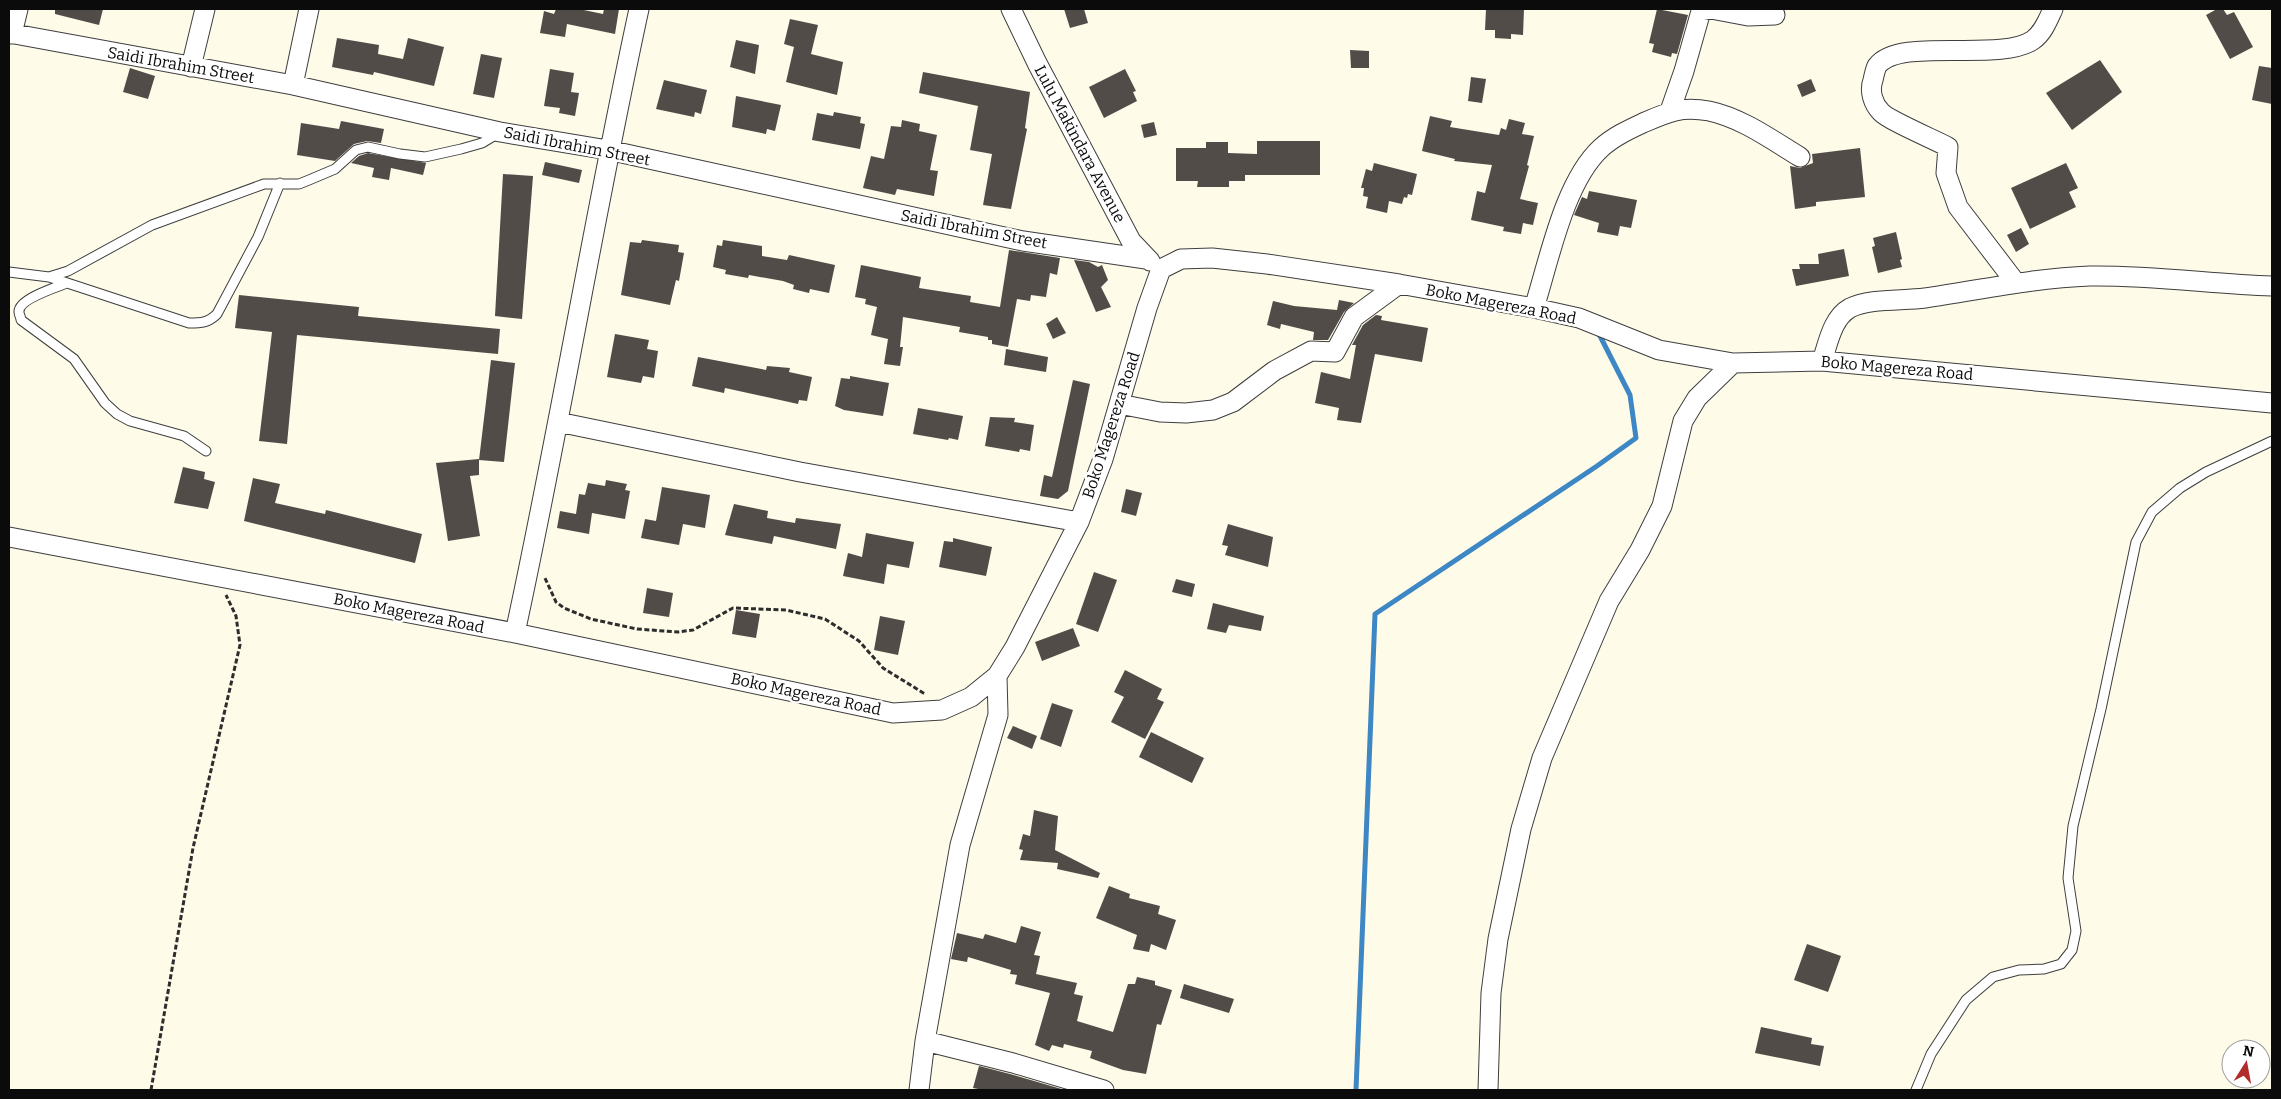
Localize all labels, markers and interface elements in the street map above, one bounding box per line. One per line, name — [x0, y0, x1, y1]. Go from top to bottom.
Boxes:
street label: Saidi Ibrahim Street — [106, 43, 256, 87]
street label: Lulu Makindara Avenue — [1030, 62, 1130, 226]
street label: Saidi Ibrahim Street — [502, 122, 652, 170]
street label: Saidi Ibrahim Street — [899, 205, 1049, 253]
street label: Boko Magereza Road — [1424, 280, 1578, 328]
street label: Boko Magereza Road — [1078, 349, 1144, 501]
street label: Boko Magereza Road — [1820, 352, 1975, 384]
street label: Boko Magereza Road — [332, 589, 486, 637]
street label: Boko Magereza Road — [729, 669, 883, 719]
north arrow — [2221, 1039, 2271, 1089]
text: N — [2241, 1042, 2255, 1061]

